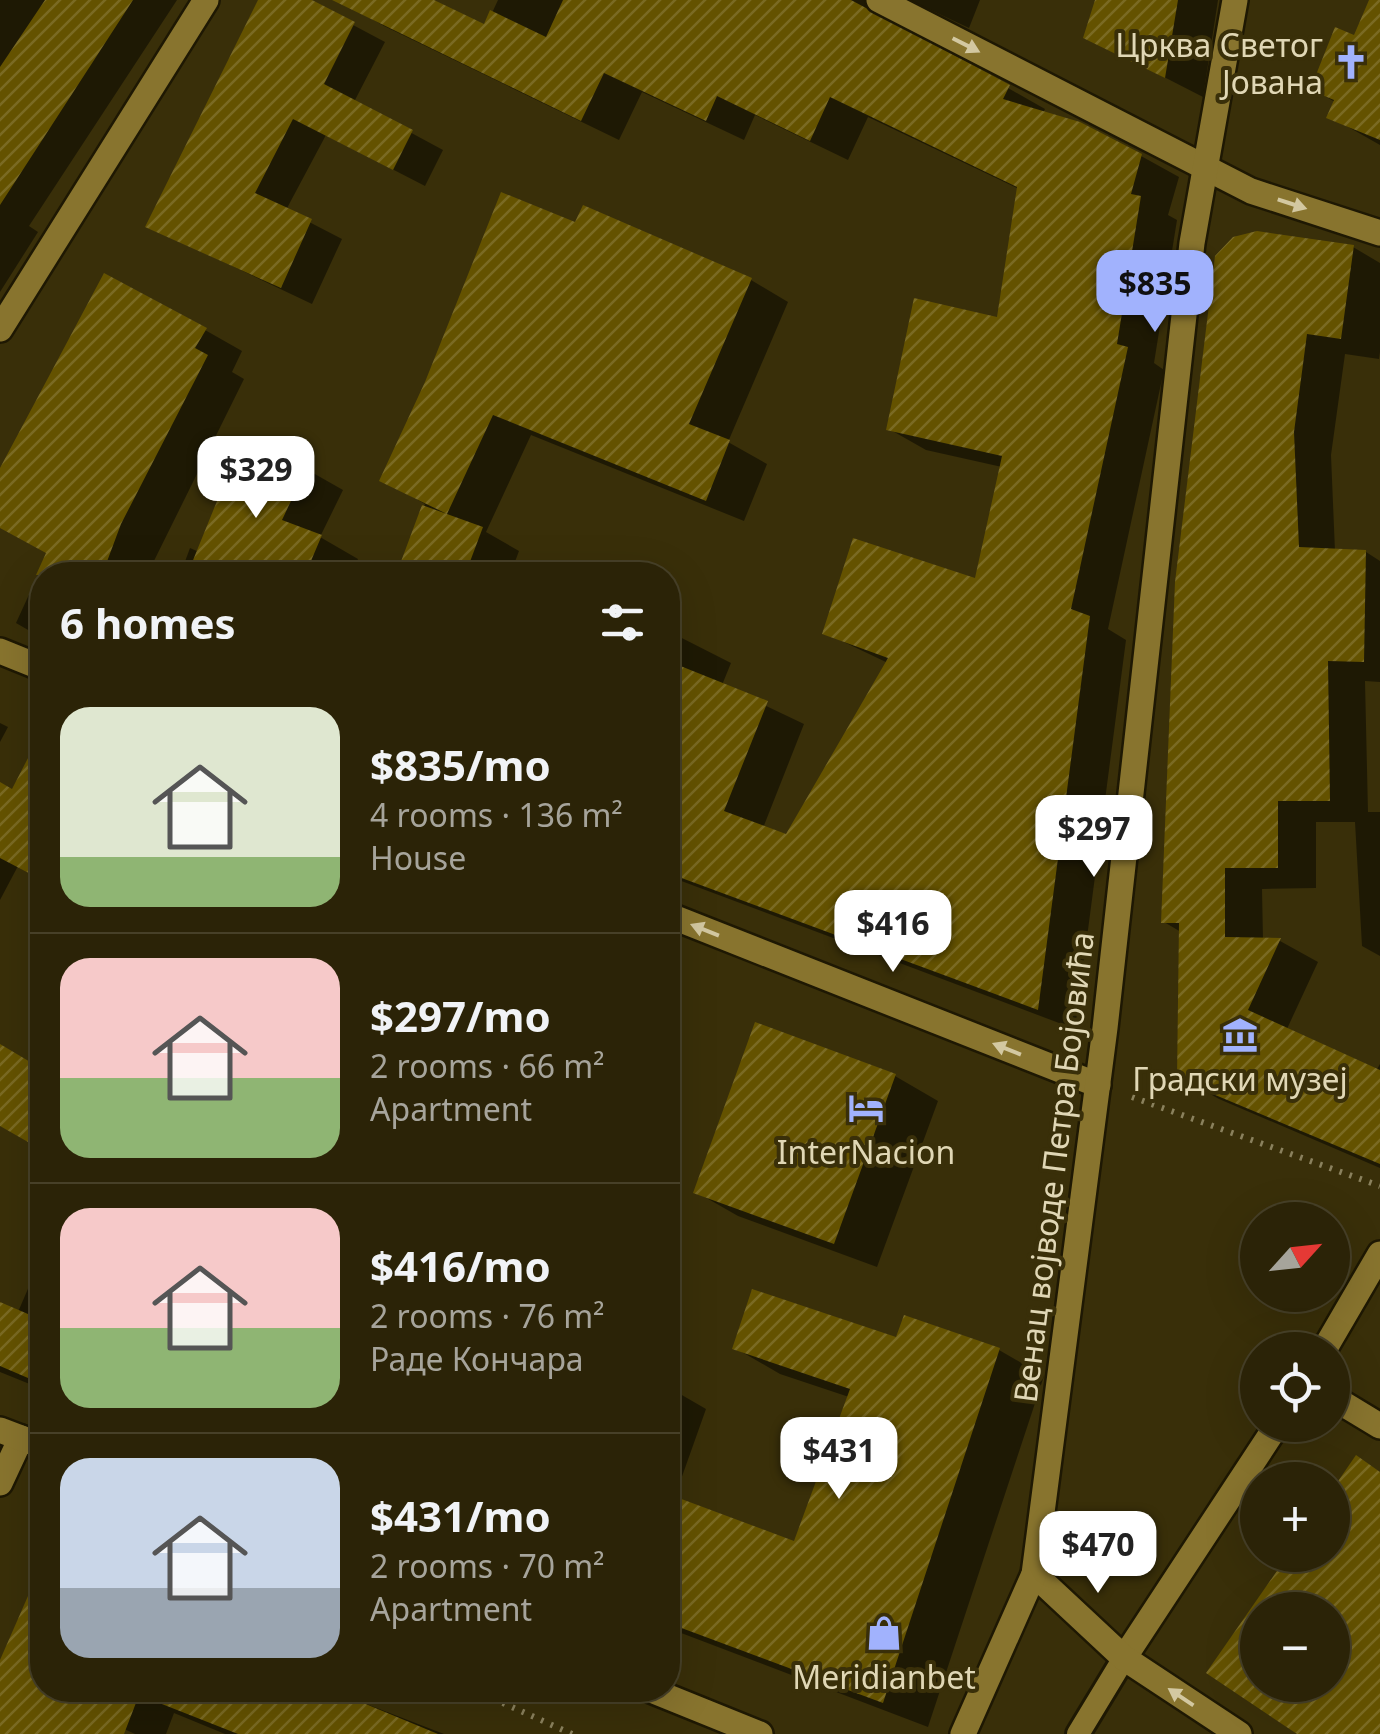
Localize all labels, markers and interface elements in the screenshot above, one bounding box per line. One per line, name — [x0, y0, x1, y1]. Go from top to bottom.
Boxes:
place label: Црква Светог Јована — [1115, 23, 1323, 103]
one-way arrow — [951, 36, 980, 53]
church icon: Црква Светог Јована — [1332, 43, 1370, 81]
one-way arrow — [1277, 198, 1307, 213]
pin: $835 — [1096, 250, 1214, 335]
text: $835 — [1118, 261, 1192, 304]
pin: $329 — [197, 436, 315, 521]
text: $329 — [219, 447, 293, 490]
text: 6 homes — [60, 594, 236, 651]
icon: filters — [595, 595, 650, 650]
text: $835/mo — [370, 736, 551, 793]
icon: home — [140, 747, 260, 867]
text: 4 rooms · 136 m² — [370, 793, 623, 836]
pin: $297 — [1035, 795, 1153, 880]
text: $297 — [1057, 806, 1131, 849]
text: House — [370, 836, 466, 879]
pin: $416 — [834, 890, 952, 975]
text: $416 — [856, 901, 930, 944]
one-way arrow — [689, 921, 719, 937]
street label: Венац војводе Петра Бојовића — [1003, 929, 1103, 1405]
text: $297/mo — [370, 987, 551, 1044]
icon: home — [140, 998, 260, 1118]
museum icon: Градски музеј — [1221, 1016, 1259, 1054]
one-way arrow — [992, 1041, 1022, 1057]
text: 2 rooms · 66 m² — [370, 1044, 604, 1087]
place label: Градски музеј — [1132, 1057, 1348, 1100]
text: Apartment — [370, 1087, 532, 1130]
hotel icon: InterNacion — [847, 1089, 885, 1127]
place label: InterNacion — [777, 1130, 955, 1173]
north arrow — [1240, 1202, 1350, 1312]
map controls — [1240, 1202, 1350, 1702]
text: $416/mo — [370, 1237, 551, 1294]
icon: home — [140, 1248, 260, 1368]
text: 2 rooms · 76 m² — [370, 1294, 604, 1337]
button: locate — [1240, 1332, 1350, 1442]
text: Раде Кончара — [370, 1337, 584, 1380]
pin: $431 — [780, 1417, 898, 1502]
text: $431 — [802, 1428, 876, 1471]
button: + — [1240, 1462, 1350, 1572]
text: $431/mo — [370, 1487, 551, 1544]
icon: home — [140, 1498, 260, 1618]
pin: $470 — [1039, 1511, 1157, 1596]
text: $470 — [1061, 1522, 1135, 1565]
text: 2 rooms · 70 m² — [370, 1544, 604, 1587]
text: Apartment — [370, 1587, 532, 1630]
button: − — [1240, 1592, 1350, 1702]
shop icon: Meridianbet — [865, 1614, 903, 1652]
place label: Meridianbet — [792, 1655, 976, 1698]
one-way arrow — [1167, 1688, 1194, 1707]

